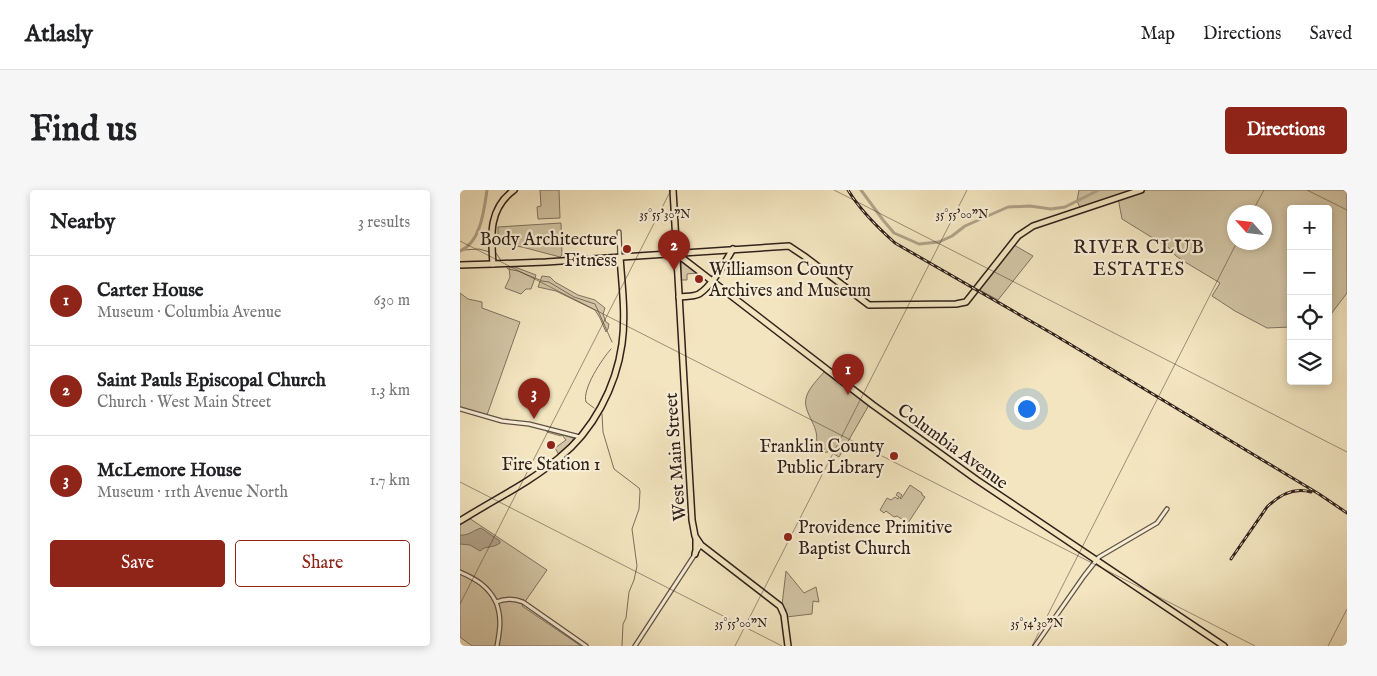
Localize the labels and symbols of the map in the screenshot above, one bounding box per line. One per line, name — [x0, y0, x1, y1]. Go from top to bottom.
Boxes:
north arrow — [1227, 205, 1272, 250]
text: 35°55'30"N — [639, 207, 691, 222]
text: 35°55'00"N — [936, 207, 989, 222]
place label: Body Architecture Fitness — [480, 229, 617, 273]
pin: 2 — [658, 230, 690, 271]
district label: RIVER CLUB ESTATES — [1073, 236, 1205, 282]
marker: Body Architecture Fitness — [621, 243, 633, 255]
place label: Williamson County Archives and Museum — [708, 259, 871, 303]
marker: Williamson County Archives and Museum — [693, 273, 705, 285]
pin: 1 — [832, 354, 864, 395]
pin: 3 — [518, 378, 550, 419]
street label: West Main Street — [661, 392, 692, 522]
your location — [1014, 396, 1040, 422]
street label: Columbia Avenue — [892, 399, 1012, 495]
place label: Franklin County Public Library — [760, 436, 884, 480]
marker: Fire Station 1 — [545, 439, 557, 451]
marker: Franklin County Public Library — [888, 450, 900, 462]
place label: Fire Station 1 — [502, 454, 601, 477]
place label: Providence Primitive Baptist Church — [798, 517, 952, 561]
marker: Providence Primitive Baptist Church — [782, 531, 794, 543]
text: 35°55'00"N — [715, 616, 768, 631]
text: 35°54'30"N — [1011, 616, 1064, 631]

